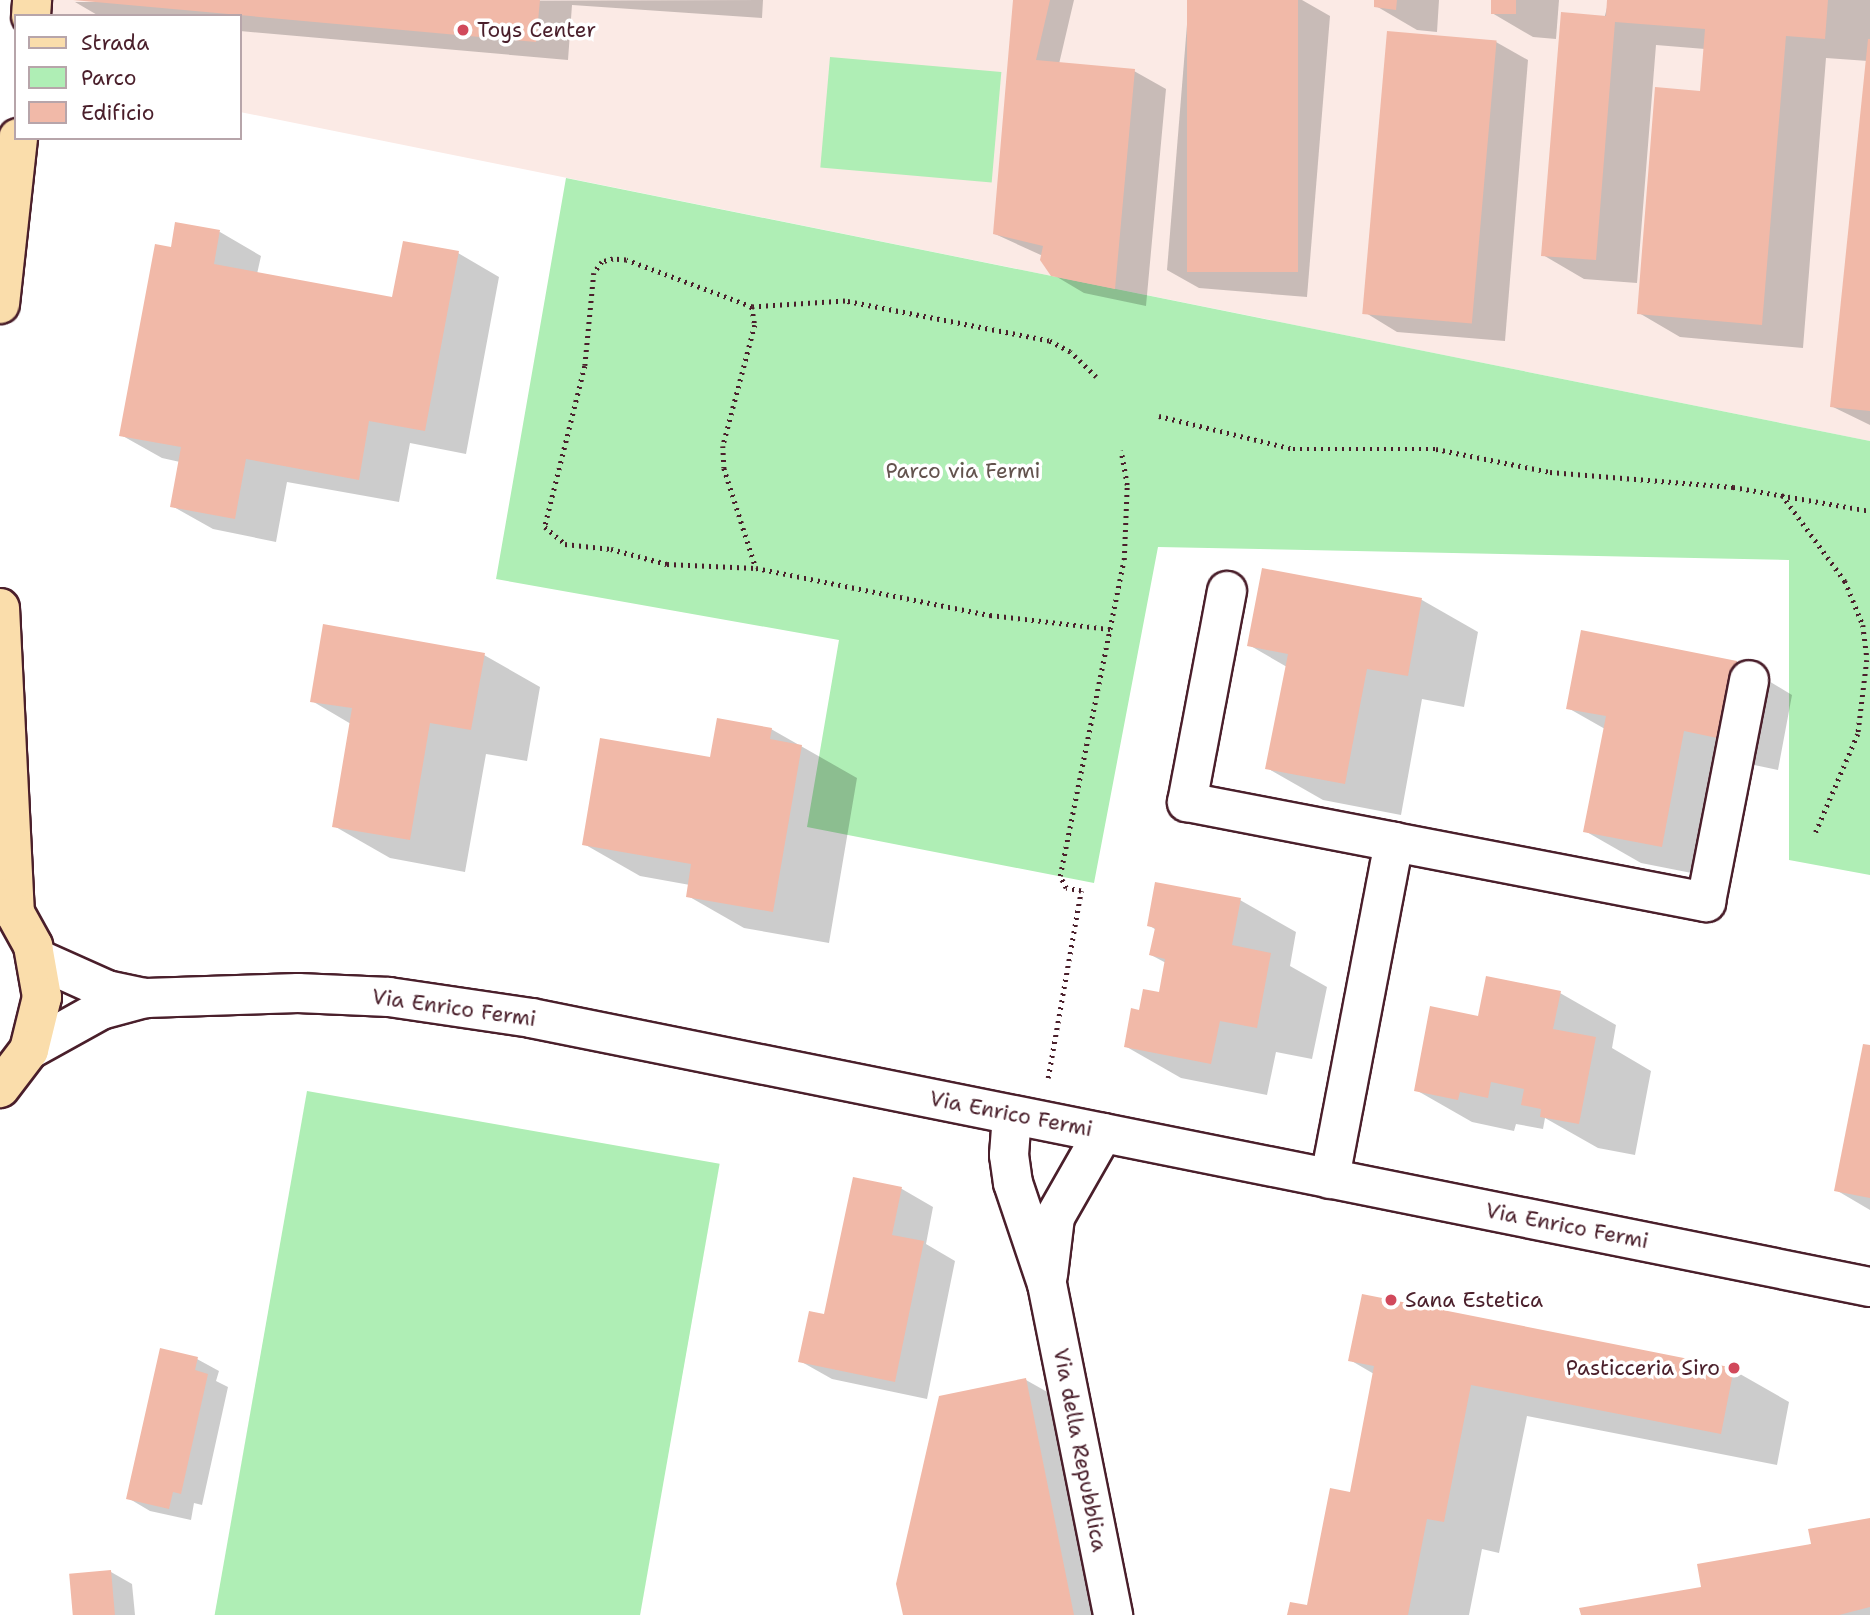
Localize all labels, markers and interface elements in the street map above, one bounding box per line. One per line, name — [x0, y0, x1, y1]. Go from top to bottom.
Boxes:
legend — [14, 14, 242, 140]
place label: Toys Center — [477, 17, 596, 43]
marker: Toys Center — [455, 22, 471, 38]
text: Strada — [81, 29, 149, 57]
text: Parco — [81, 64, 136, 92]
text: Edificio — [81, 99, 154, 127]
park label: Parco via Fermi — [885, 458, 1041, 484]
street label: Via Enrico Fermi — [370, 984, 538, 1032]
street label: Via Enrico Fermi — [927, 1086, 1095, 1142]
street label: Via Enrico Fermi — [1483, 1198, 1651, 1254]
place label: Sana Estetica — [1405, 1287, 1543, 1313]
marker: Sana Estetica — [1383, 1292, 1399, 1308]
street label: Via della Repubblica — [1048, 1346, 1112, 1554]
place label: Pasticceria Siro — [1566, 1355, 1720, 1381]
marker: Pasticceria Siro — [1726, 1360, 1742, 1376]

